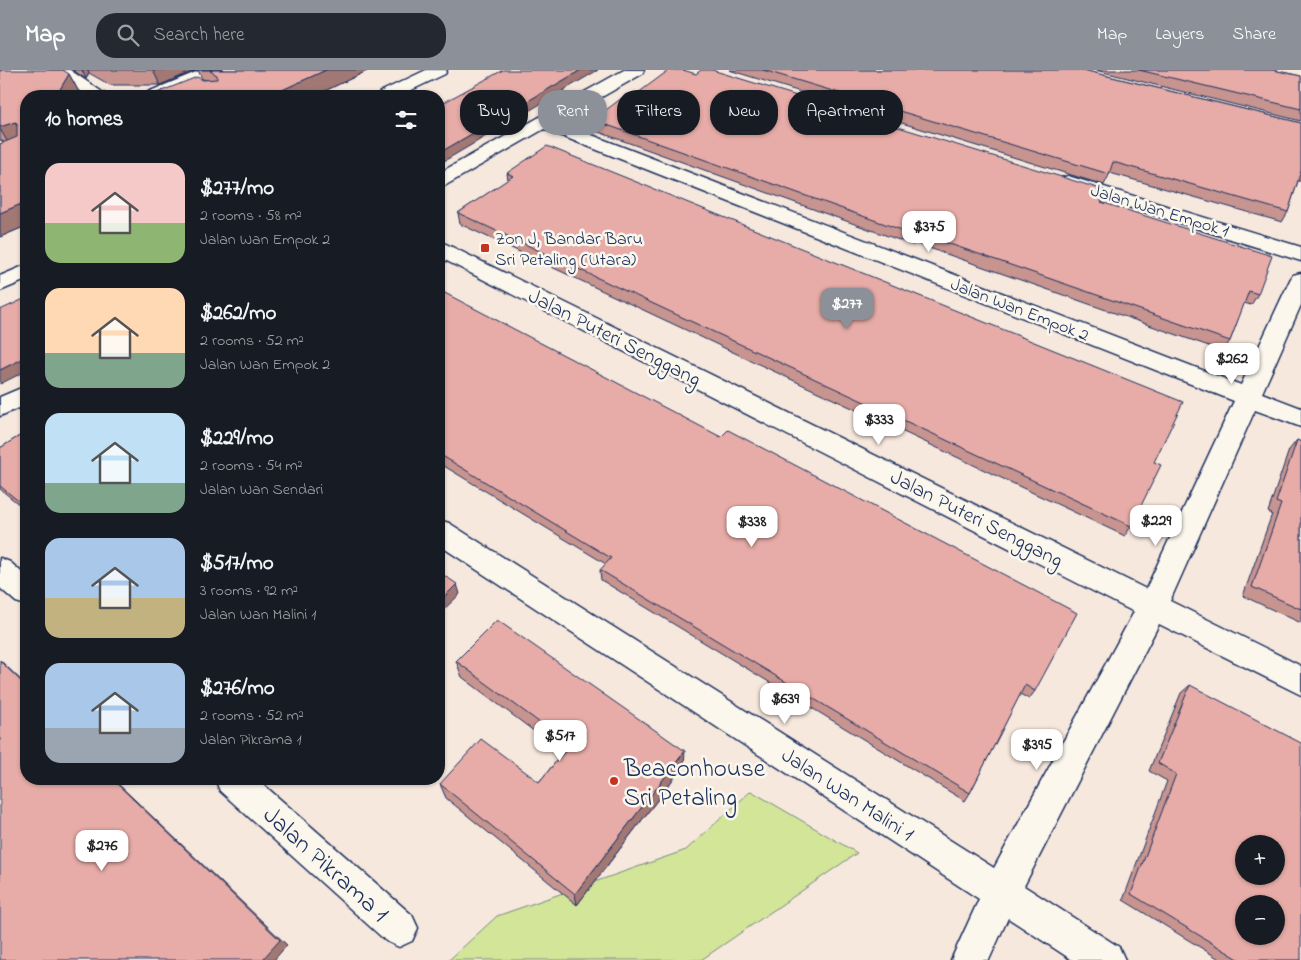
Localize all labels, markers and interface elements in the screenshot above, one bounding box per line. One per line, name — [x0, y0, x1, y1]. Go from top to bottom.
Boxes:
search box — [96, 13, 446, 58]
text: Map — [25, 18, 66, 53]
icon: search — [114, 21, 142, 49]
text: Search here — [154, 22, 245, 49]
text: Map — [1097, 22, 1127, 48]
text: Layers — [1155, 22, 1205, 48]
text: Share — [1233, 22, 1276, 48]
chip: Buy — [460, 90, 528, 135]
chip: Rent — [538, 90, 607, 135]
chip: Filters — [617, 90, 700, 135]
chip: New — [710, 90, 778, 135]
chip: Apartment — [788, 90, 903, 135]
text: 10 homes — [45, 105, 123, 135]
icon: filters — [392, 106, 420, 134]
text: $277/mo — [200, 174, 274, 204]
street label: Jalan Wan Empok 1 — [1087, 179, 1232, 245]
icon: home — [85, 183, 145, 243]
text: 2 rooms · 58 m² — [200, 204, 302, 228]
pin: $375 — [899, 210, 959, 253]
text: $375 — [913, 215, 945, 239]
place label: Zon J, Bandar Baru Sri Petaling (Utara) — [495, 227, 643, 275]
text: Jalan Wan Empok 2 — [200, 228, 330, 252]
marker: Zon J, Bandar Baru Sri Petaling (Utara) — [479, 242, 491, 254]
street label: Jalan Wan Empok 2 — [946, 272, 1092, 349]
street label: Jalan Puteri Senggang — [522, 282, 706, 397]
pin: $277 — [817, 288, 877, 330]
text: $277 — [832, 292, 862, 316]
text: $262/mo — [200, 299, 277, 329]
icon: home — [85, 308, 145, 368]
text: 2 rooms · 52 m² — [200, 329, 304, 353]
pin: $262 — [1202, 342, 1262, 385]
text: $262 — [1216, 347, 1248, 371]
text: Jalan Wan Empok 2 — [200, 353, 330, 377]
pin: $333 — [849, 404, 909, 446]
text: $333 — [864, 408, 894, 432]
text: $229/mo — [200, 424, 274, 454]
icon: home — [85, 433, 145, 493]
text: 2 rooms · 54 m² — [200, 454, 302, 478]
street label: Jalan Puteri Senggang — [884, 463, 1068, 578]
text: Jalan Wan Sendari — [200, 478, 323, 502]
pin: $229 — [1126, 504, 1186, 547]
pin: $338 — [722, 506, 782, 548]
text: $229 — [1141, 509, 1171, 533]
text: $338 — [738, 510, 766, 534]
text: $517/mo — [200, 549, 274, 579]
icon: home — [85, 558, 145, 618]
text: 3 rooms · 92 m² — [200, 579, 298, 603]
text: Jalan Wan Malini 1 — [200, 603, 316, 627]
text: $276/mo — [200, 674, 275, 704]
pin: $639 — [755, 682, 815, 725]
icon: home — [85, 683, 145, 743]
text: $639 — [771, 687, 799, 711]
text: 2 rooms · 52 m² — [200, 704, 304, 728]
pin: $517 — [530, 720, 590, 762]
text: $517 — [545, 724, 575, 748]
text: Jalan Pikrama 1 — [200, 728, 302, 752]
pin: $395 — [1007, 728, 1067, 771]
text: $395 — [1022, 733, 1052, 757]
street label: Jalan Wan Malini 1 — [775, 742, 919, 850]
place label: Beaconhouse Sri Petaling — [623, 752, 766, 818]
marker: Beaconhouse Sri Petaling — [608, 775, 620, 787]
street label: Jalan Pikrama 1 — [254, 799, 396, 932]
pin: $276 — [72, 830, 132, 872]
text: $276 — [86, 834, 118, 858]
map controls — [1235, 835, 1285, 945]
button: + — [1235, 835, 1285, 885]
button: − — [1235, 895, 1285, 945]

